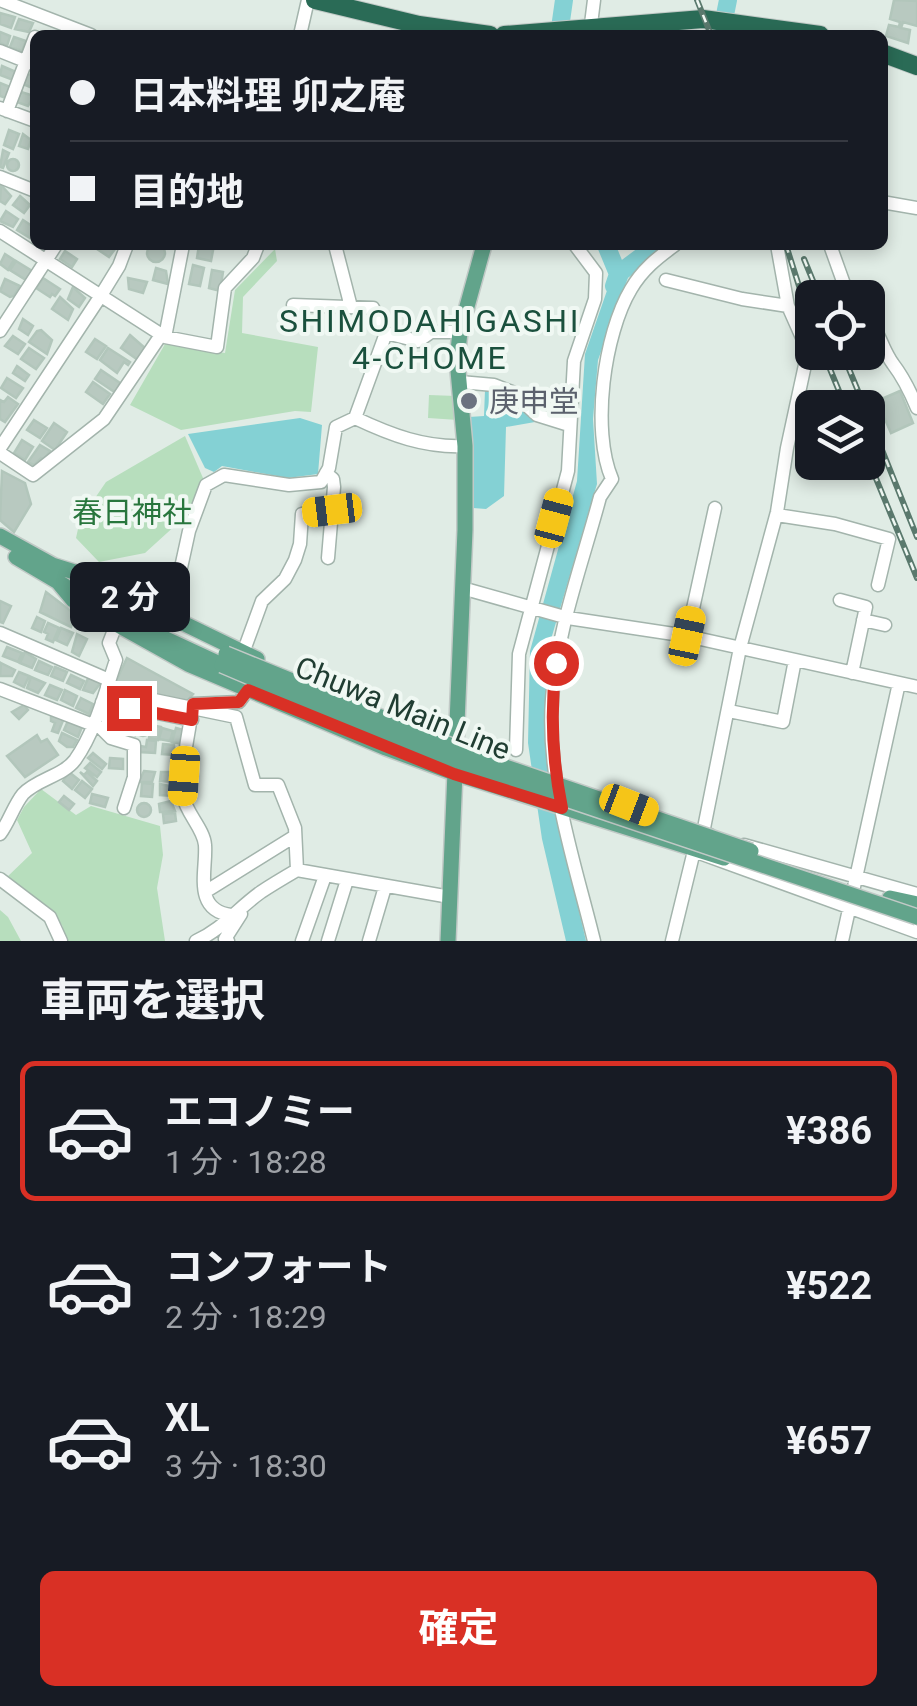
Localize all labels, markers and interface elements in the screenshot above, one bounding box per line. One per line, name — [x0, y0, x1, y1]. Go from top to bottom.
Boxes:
text: 日本料理 卯之庵 — [130, 74, 405, 118]
text: 目的地 — [130, 170, 244, 214]
map controls — [795, 280, 885, 480]
button: locate — [795, 280, 885, 370]
district label: SHIMODAHIGASHI 4-CHOME — [279, 302, 581, 377]
place label: 庚申堂 — [489, 384, 579, 419]
marker: 庚申堂 — [458, 390, 480, 412]
button: layers — [795, 390, 885, 480]
car — [532, 485, 576, 551]
car — [300, 491, 364, 529]
park label: 春日神社 — [72, 495, 192, 530]
callout: 2 分 — [69, 563, 189, 633]
text: 2 分 — [101, 578, 159, 616]
car — [666, 604, 708, 668]
route start — [534, 641, 579, 686]
street label: Chuwa Main Line — [290, 649, 516, 767]
route end — [107, 686, 152, 731]
car — [167, 745, 201, 807]
car — [596, 780, 662, 830]
text: 車両を選択 — [40, 974, 265, 1027]
icon: car — [45, 1086, 135, 1176]
text: エコノミー — [165, 1090, 355, 1134]
text: ¥386 — [786, 1109, 872, 1153]
text: 1 分 · 18:28 — [165, 1143, 327, 1181]
icon: car — [45, 1241, 135, 1331]
text: コンフォート — [165, 1245, 392, 1289]
text: ¥522 — [786, 1264, 872, 1308]
text: 2 分 · 18:29 — [165, 1298, 327, 1336]
icon: car — [45, 1396, 135, 1486]
text: XL — [165, 1396, 210, 1440]
text: ¥657 — [786, 1419, 872, 1463]
text: 3 分 · 18:30 — [165, 1447, 327, 1485]
button: 確定 — [40, 1571, 877, 1686]

